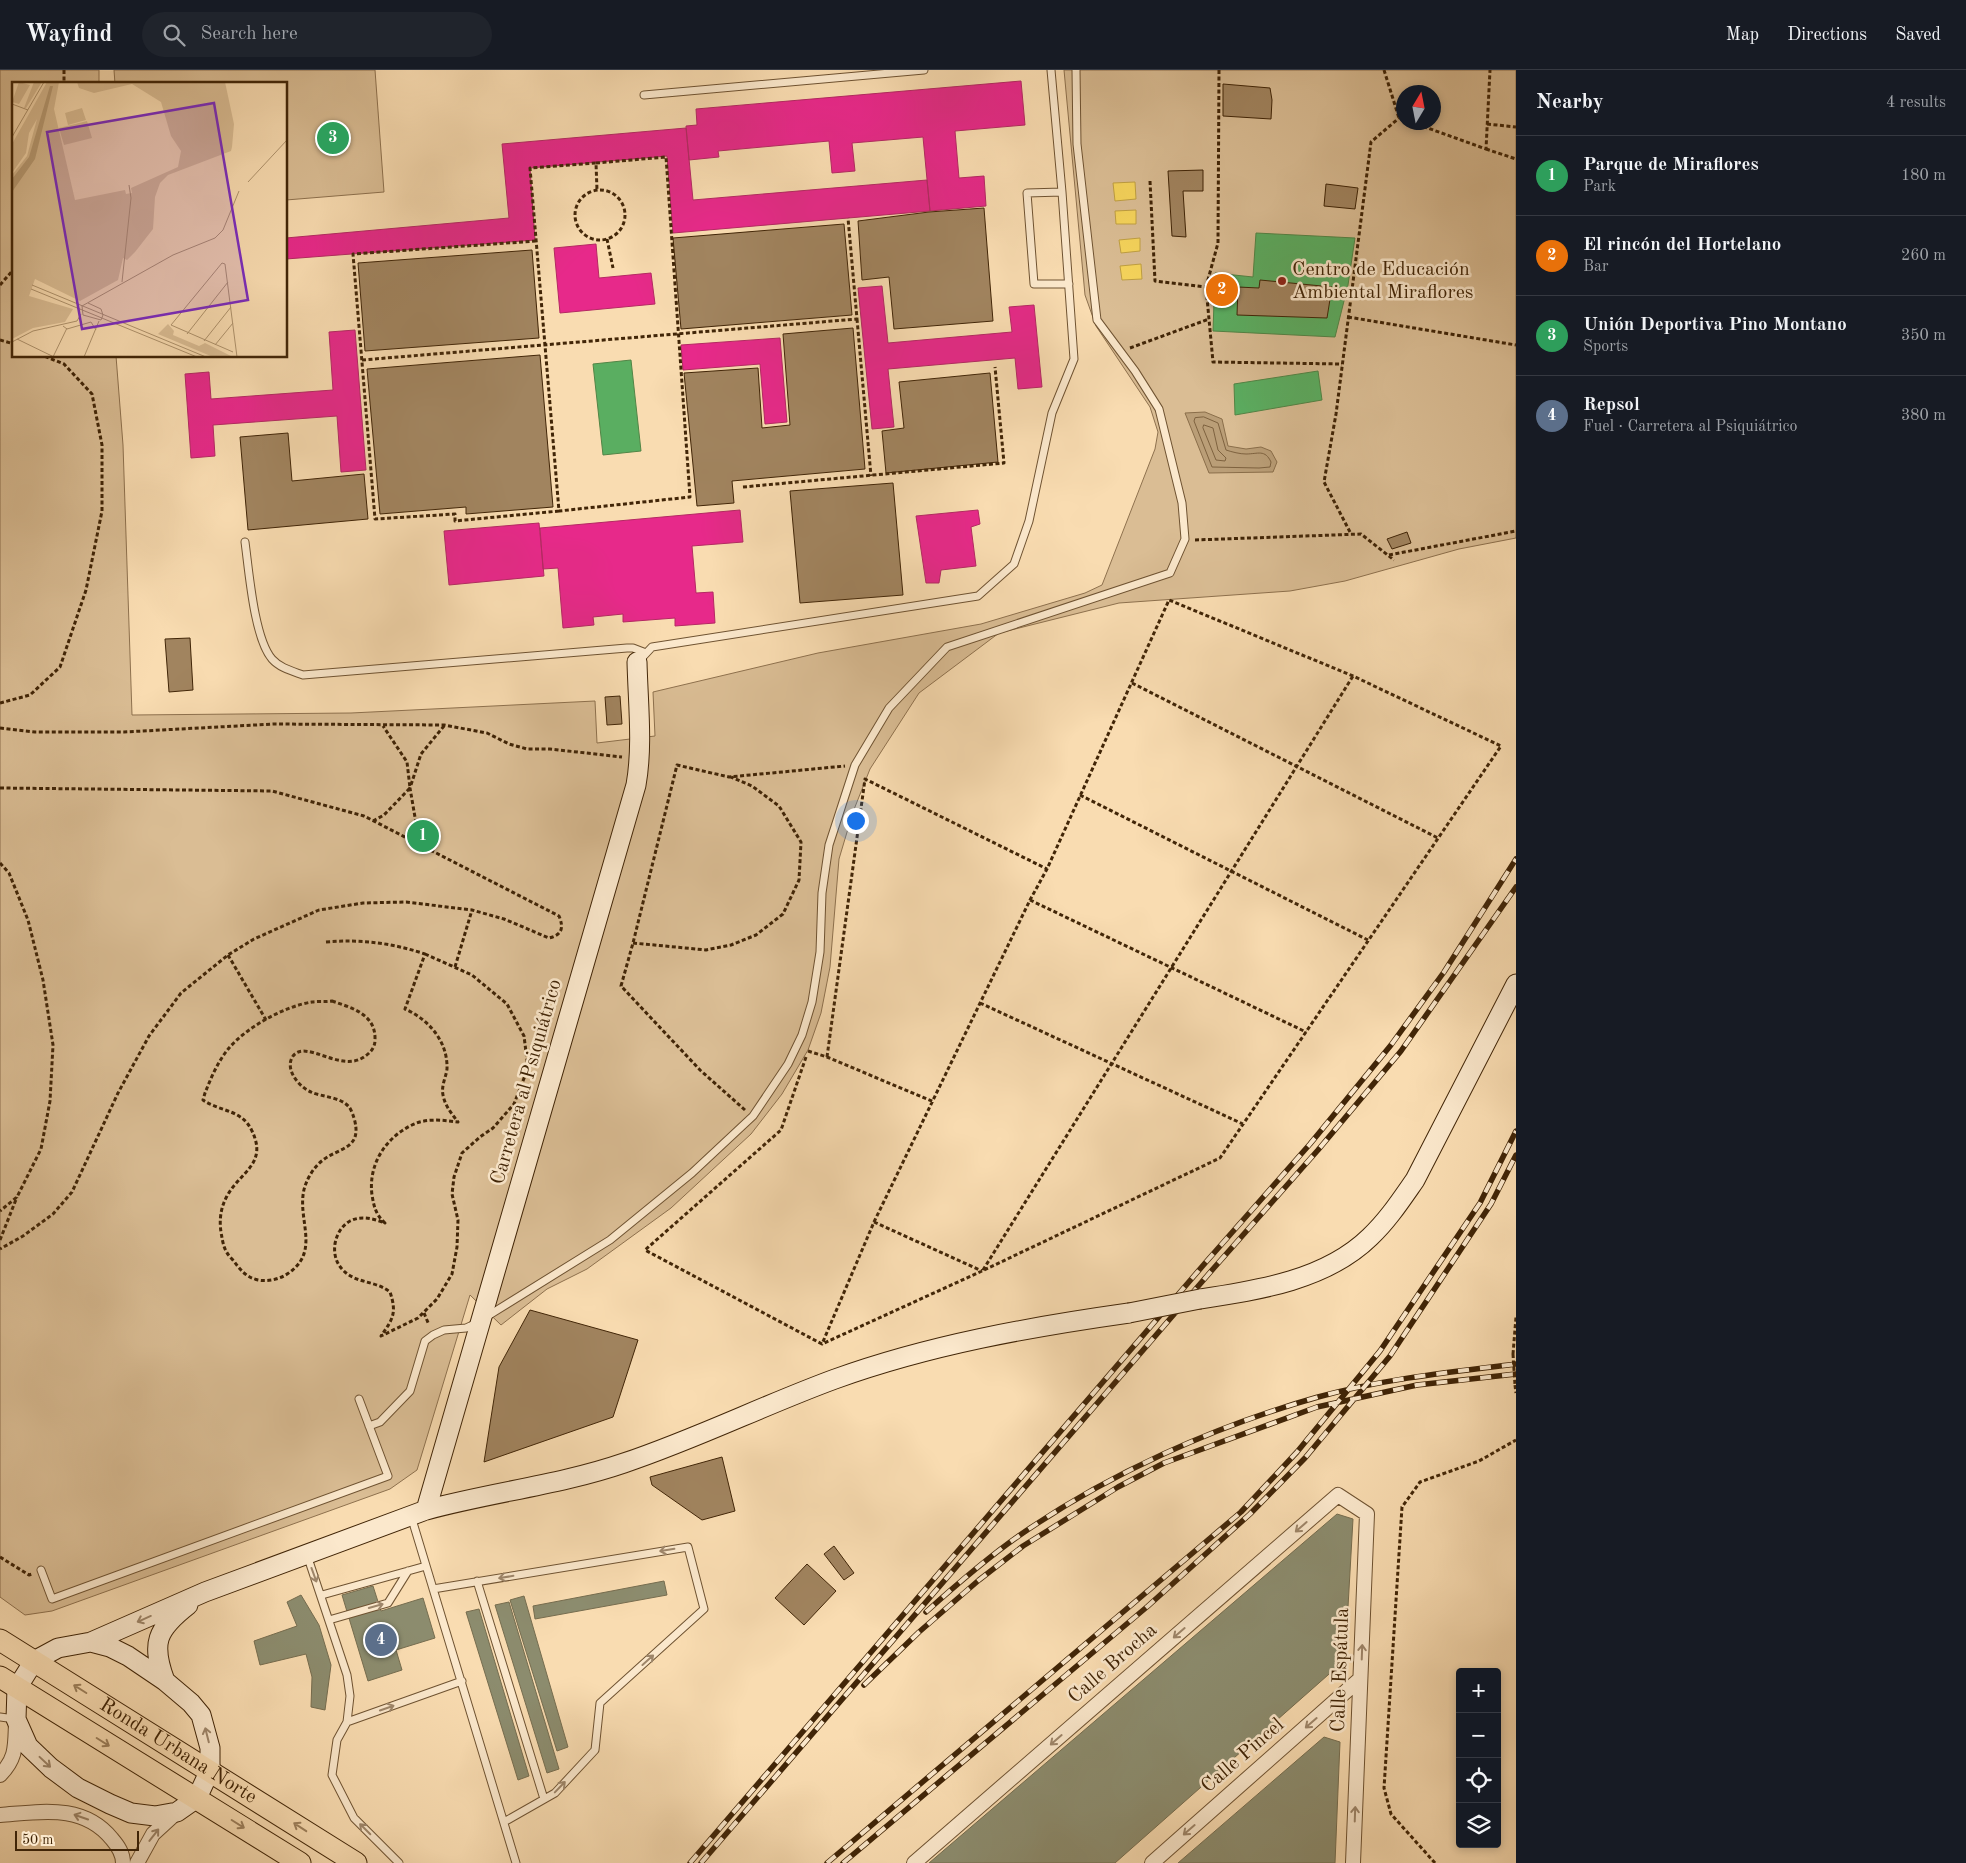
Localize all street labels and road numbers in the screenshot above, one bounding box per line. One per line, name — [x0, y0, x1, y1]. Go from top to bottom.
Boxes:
street label: Carretera al Psiquiátrico — [488, 977, 566, 1187]
street label: Calle Espátula — [1329, 1607, 1353, 1733]
street label: Calle Brocha — [1065, 1620, 1161, 1708]
street label: Ronda Urbana Norte — [96, 1695, 260, 1808]
street label: Calle Pincel — [1198, 1715, 1288, 1797]

